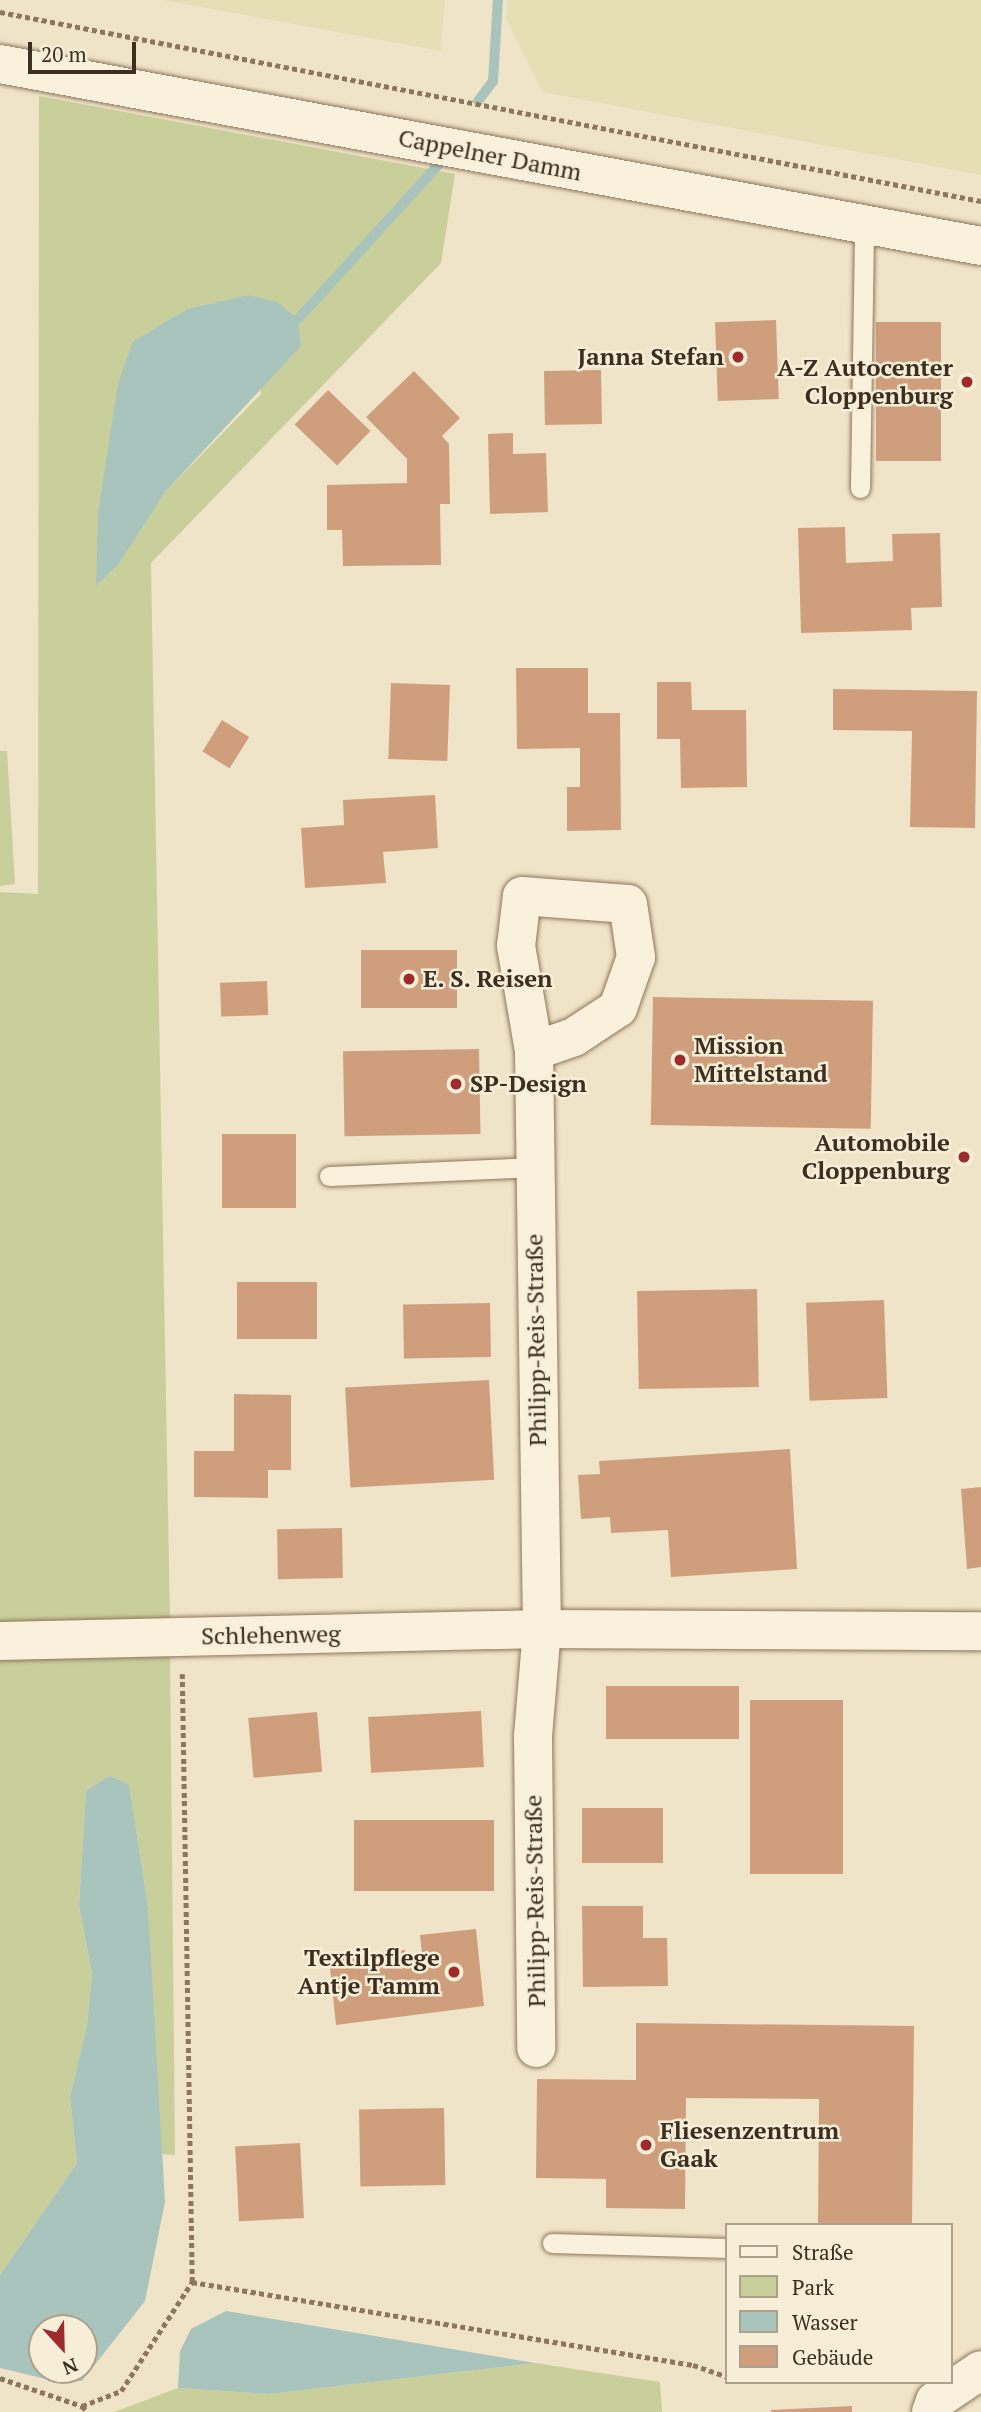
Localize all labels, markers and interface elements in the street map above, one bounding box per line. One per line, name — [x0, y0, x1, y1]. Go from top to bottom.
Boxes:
scale bar — [32, 28, 140, 72]
text: 20 m — [41, 40, 87, 68]
street label: Cappelner Damm — [396, 123, 584, 187]
place label: Janna Stefan — [578, 343, 724, 371]
marker: Janna Stefan — [730, 349, 746, 365]
place label: A-Z Autocenter Cloppenburg — [777, 354, 953, 410]
marker: A-Z Autocenter Cloppenburg — [959, 374, 975, 390]
place label: E. S. Reisen — [423, 965, 554, 993]
marker: E. S. Reisen — [401, 971, 417, 987]
place label: Mission Mittelstand — [694, 1032, 828, 1088]
marker: Mission Mittelstand — [672, 1052, 688, 1068]
place label: SP-Design — [470, 1070, 587, 1098]
marker: SP-Design — [448, 1076, 464, 1092]
place label: Automobile Cloppenburg — [802, 1129, 950, 1185]
marker: Automobile Cloppenburg — [956, 1149, 972, 1165]
street label: Philipp-Reis-Straße — [520, 1233, 552, 1447]
street label: Schlehenweg — [201, 1619, 341, 1651]
street label: Philipp-Reis-Straße — [519, 1794, 551, 2008]
place label: Textilpflege Antje Tamm — [297, 1944, 440, 2000]
marker: Textilpflege Antje Tamm — [446, 1964, 462, 1980]
place label: Fliesenzentrum Gaak — [660, 2117, 839, 2173]
marker: Fliesenzentrum Gaak — [638, 2137, 654, 2153]
legend — [726, 2223, 953, 2384]
text: Straße — [792, 2238, 854, 2266]
text: Park — [792, 2273, 834, 2301]
text: Wasser — [792, 2308, 858, 2336]
north arrow — [28, 2314, 98, 2384]
text: Gebäude — [792, 2343, 873, 2371]
text: N — [59, 2353, 82, 2381]

